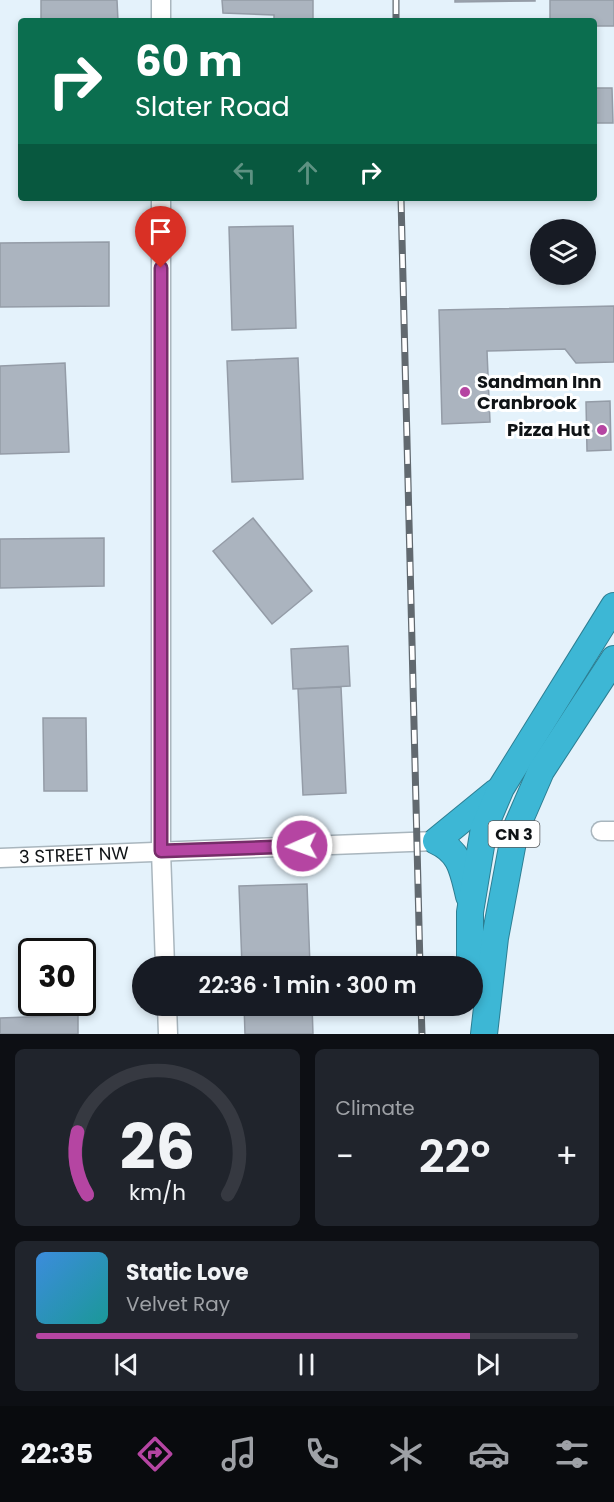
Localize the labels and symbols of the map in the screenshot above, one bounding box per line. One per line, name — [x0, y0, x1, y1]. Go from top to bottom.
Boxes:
pin — [135, 206, 186, 268]
place label: Sandman Inn Cranbrook — [477, 369, 601, 415]
marker: Sandman Inn Cranbrook — [458, 385, 472, 399]
place label: Pizza Hut — [507, 417, 590, 442]
marker: Pizza Hut — [595, 423, 609, 437]
position arrow — [270, 814, 334, 878]
road number: CN 3 — [488, 821, 540, 847]
street label: 3 STREET NW — [18, 840, 130, 869]
speed limit sign: 30 — [18, 938, 96, 1016]

